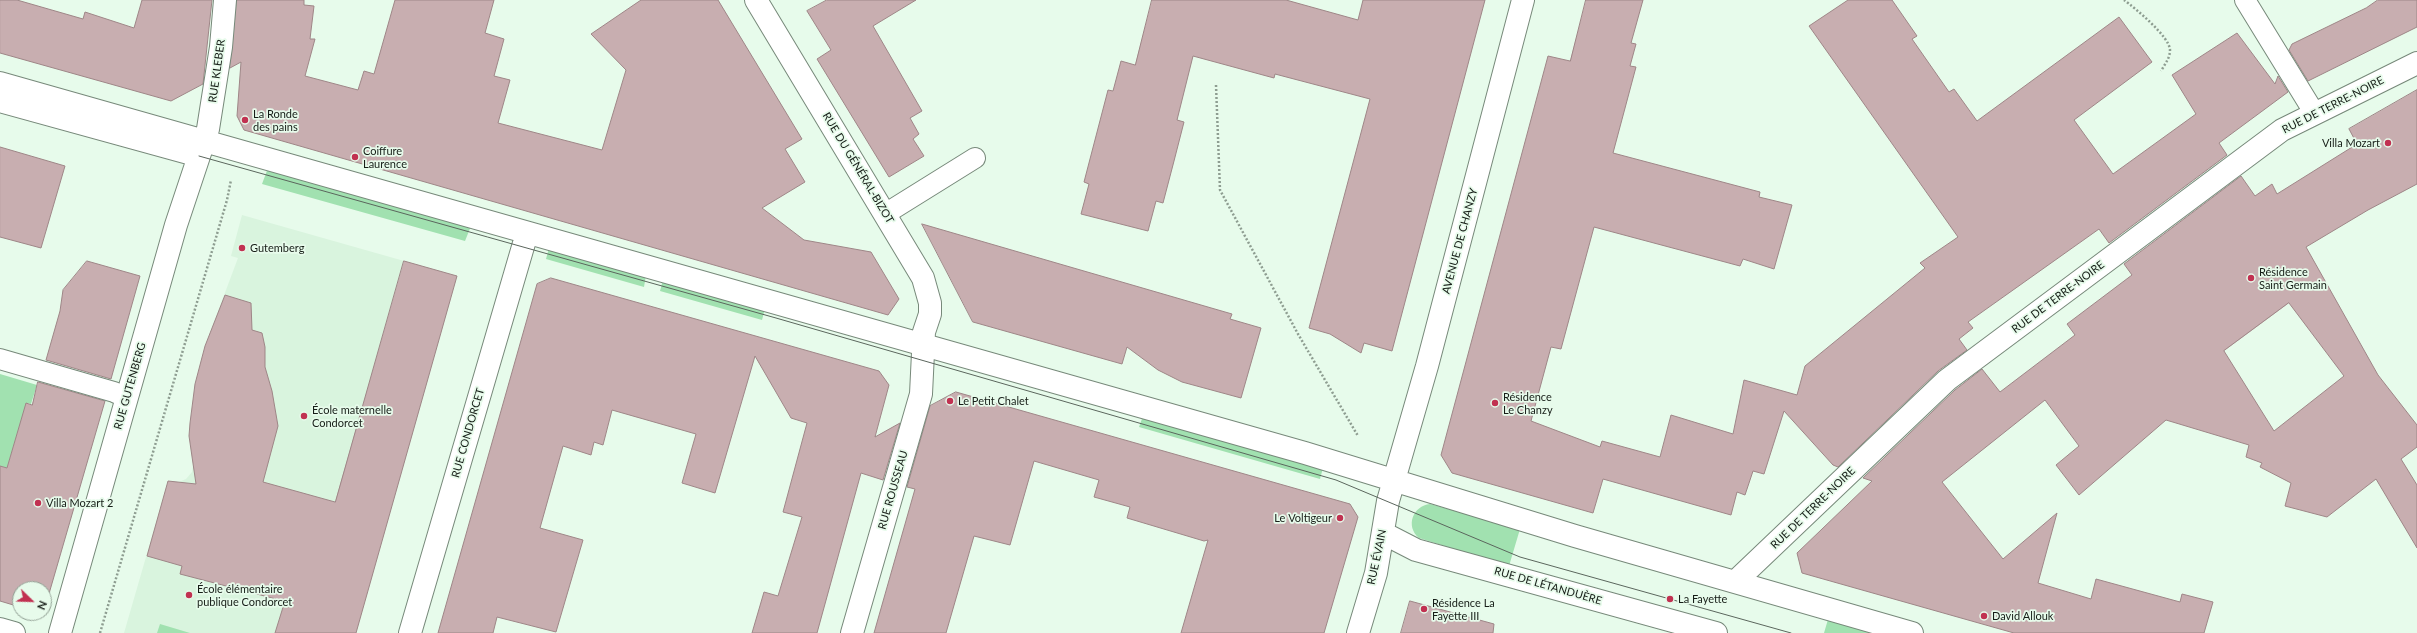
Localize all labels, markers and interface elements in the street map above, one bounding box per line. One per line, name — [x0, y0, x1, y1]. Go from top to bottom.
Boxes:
street label: RUE KLEBER — [206, 39, 228, 103]
street label: RUE DE TERRE-NOIRE — [2280, 74, 2386, 136]
place label: La Ronde des pains — [253, 107, 298, 133]
street label: RUE DU GÉNÉRAL-BIZOT — [820, 110, 896, 226]
marker: La Ronde des pains — [240, 115, 250, 125]
place label: Villa Mozart — [2322, 136, 2380, 150]
marker: Villa Mozart — [2383, 138, 2393, 148]
place label: Coiffure Laurence — [363, 144, 407, 170]
marker: Coiffure Laurence — [350, 152, 360, 162]
street label: AVENUE DE CHANZY — [1440, 187, 1480, 295]
place label: Gutemberg — [250, 241, 304, 255]
marker: Gutemberg — [237, 243, 247, 253]
street label: RUE DE TERRE-NOIRE — [2009, 258, 2107, 336]
place label: Résidence Saint Germain — [2259, 265, 2327, 291]
marker: Résidence Saint Germain — [2246, 273, 2256, 283]
street label: RUE GUTENBERG — [111, 341, 149, 431]
street label: RUE CONDORCET — [449, 387, 487, 479]
place label: Résidence Le Chanzy — [1503, 390, 1553, 416]
place label: Le Petit Chalet — [958, 394, 1029, 408]
marker: Le Petit Chalet — [945, 396, 955, 406]
marker: Résidence Le Chanzy — [1490, 398, 1500, 408]
place label: École maternelle Condorcet — [312, 403, 392, 429]
marker: École maternelle Condorcet — [299, 411, 309, 421]
street label: RUE ROUSSEAU — [875, 449, 911, 531]
street label: RUE DE TERRE-NOIRE — [1768, 464, 1858, 552]
place label: Villa Mozart 2 — [46, 496, 113, 510]
marker: Villa Mozart 2 — [33, 498, 43, 508]
place label: Le Voltigeur — [1274, 511, 1332, 525]
marker: Le Voltigeur — [1335, 513, 1345, 523]
street label: RUE ÉVAIN — [1365, 528, 1389, 586]
street label: RUE DE LÉTANDUÈRE — [1493, 564, 1603, 608]
north arrow — [12, 581, 52, 621]
place label: École élémentaire publique Condorcet — [197, 582, 292, 608]
marker: École élémentaire publique Condorcet — [184, 590, 194, 600]
place label: La Fayette — [1678, 592, 1727, 606]
marker: La Fayette — [1665, 594, 1675, 604]
place label: Résidence La Fayette III — [1432, 596, 1495, 622]
text: N — [35, 599, 50, 612]
marker: Résidence La Fayette III — [1419, 604, 1429, 614]
place label: David Allouk — [1992, 609, 2053, 623]
marker: David Allouk — [1979, 611, 1989, 621]

